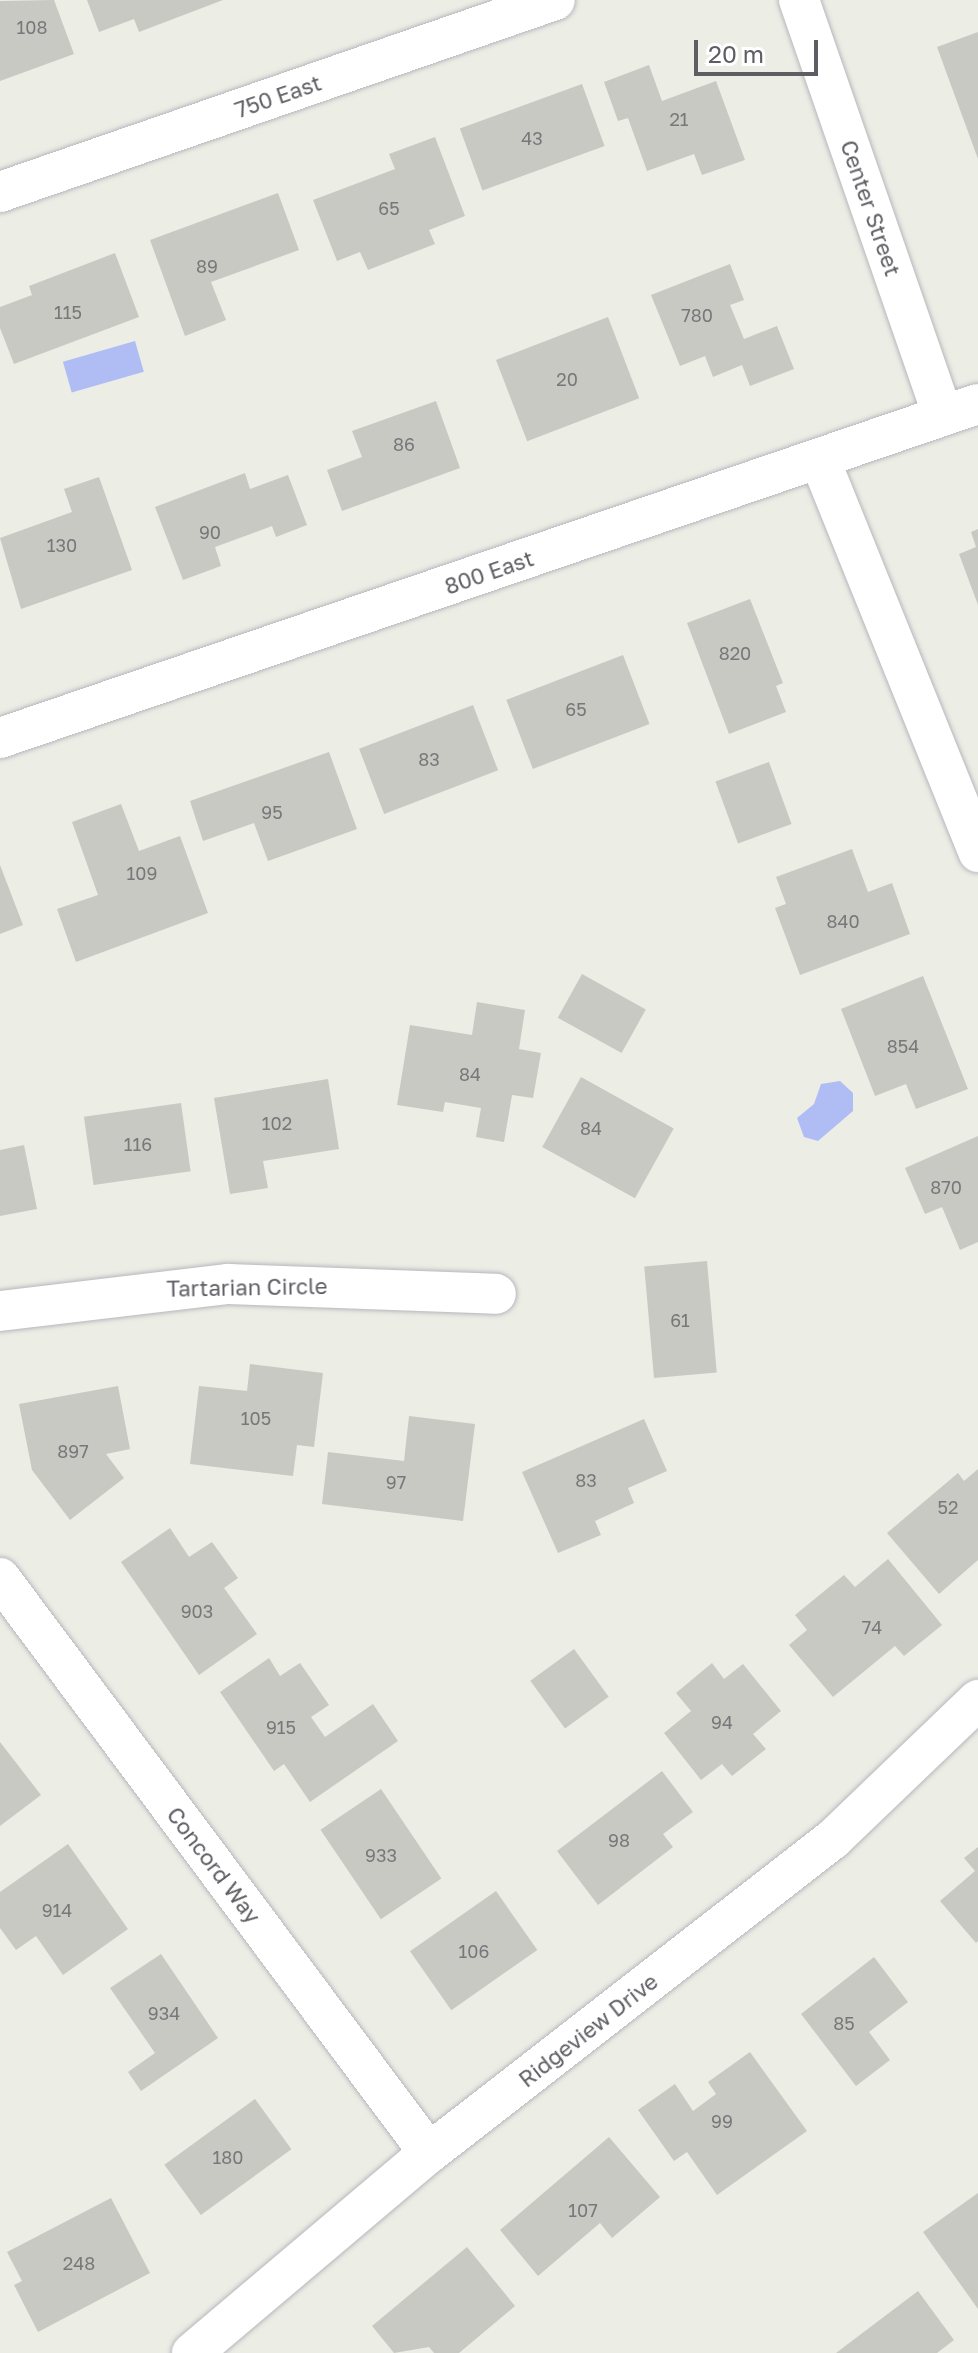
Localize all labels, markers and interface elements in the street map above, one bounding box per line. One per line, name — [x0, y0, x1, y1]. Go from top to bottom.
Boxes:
house number: 108 — [17, 16, 47, 38]
scale bar — [698, 24, 822, 74]
text: 20 m — [708, 39, 764, 68]
street label: 750 East — [231, 69, 325, 123]
house number: 21 — [669, 108, 689, 130]
house number: 43 — [521, 127, 543, 149]
street label: Center Street — [835, 137, 907, 279]
house number: 65 — [378, 197, 400, 219]
house number: 89 — [196, 255, 218, 277]
house number: 115 — [54, 301, 82, 323]
house number: 780 — [681, 304, 713, 326]
house number: 20 — [556, 368, 578, 390]
house number: 86 — [393, 433, 415, 455]
house number: 90 — [199, 521, 221, 543]
house number: 130 — [47, 534, 77, 556]
street label: 800 East — [441, 544, 537, 600]
house number: 820 — [719, 642, 751, 664]
house number: 65 — [565, 698, 587, 720]
house number: 83 — [418, 748, 440, 770]
house number: 95 — [261, 801, 283, 823]
house number: 109 — [127, 862, 157, 884]
house number: 840 — [826, 910, 860, 932]
house number: 854 — [887, 1035, 919, 1057]
house number: 84 — [459, 1063, 481, 1085]
house number: 102 — [262, 1112, 292, 1134]
house number: 84 — [580, 1117, 602, 1139]
house number: 116 — [124, 1133, 152, 1155]
house number: 870 — [930, 1176, 962, 1198]
street label: Tartarian Circle — [166, 1272, 328, 1302]
house number: 61 — [670, 1309, 690, 1331]
house number: 105 — [241, 1407, 271, 1429]
house number: 897 — [57, 1440, 89, 1462]
house number: 83 — [575, 1469, 597, 1491]
house number: 97 — [386, 1471, 406, 1493]
house number: 52 — [938, 1496, 958, 1518]
house number: 903 — [181, 1600, 213, 1622]
house number: 74 — [862, 1616, 882, 1638]
house number: 94 — [711, 1711, 733, 1733]
house number: 915 — [266, 1716, 296, 1738]
street label: Concord Way — [162, 1802, 266, 1928]
house number: 98 — [608, 1829, 630, 1851]
house number: 933 — [365, 1844, 397, 1866]
house number: 914 — [42, 1899, 72, 1921]
house number: 106 — [459, 1940, 489, 1962]
street label: Ridgeview Drive — [513, 1968, 663, 2092]
house number: 934 — [148, 2002, 180, 2024]
house number: 85 — [833, 2012, 855, 2034]
house number: 99 — [711, 2110, 733, 2132]
house number: 180 — [213, 2146, 243, 2168]
house number: 107 — [568, 2199, 598, 2221]
house number: 248 — [63, 2252, 95, 2274]

